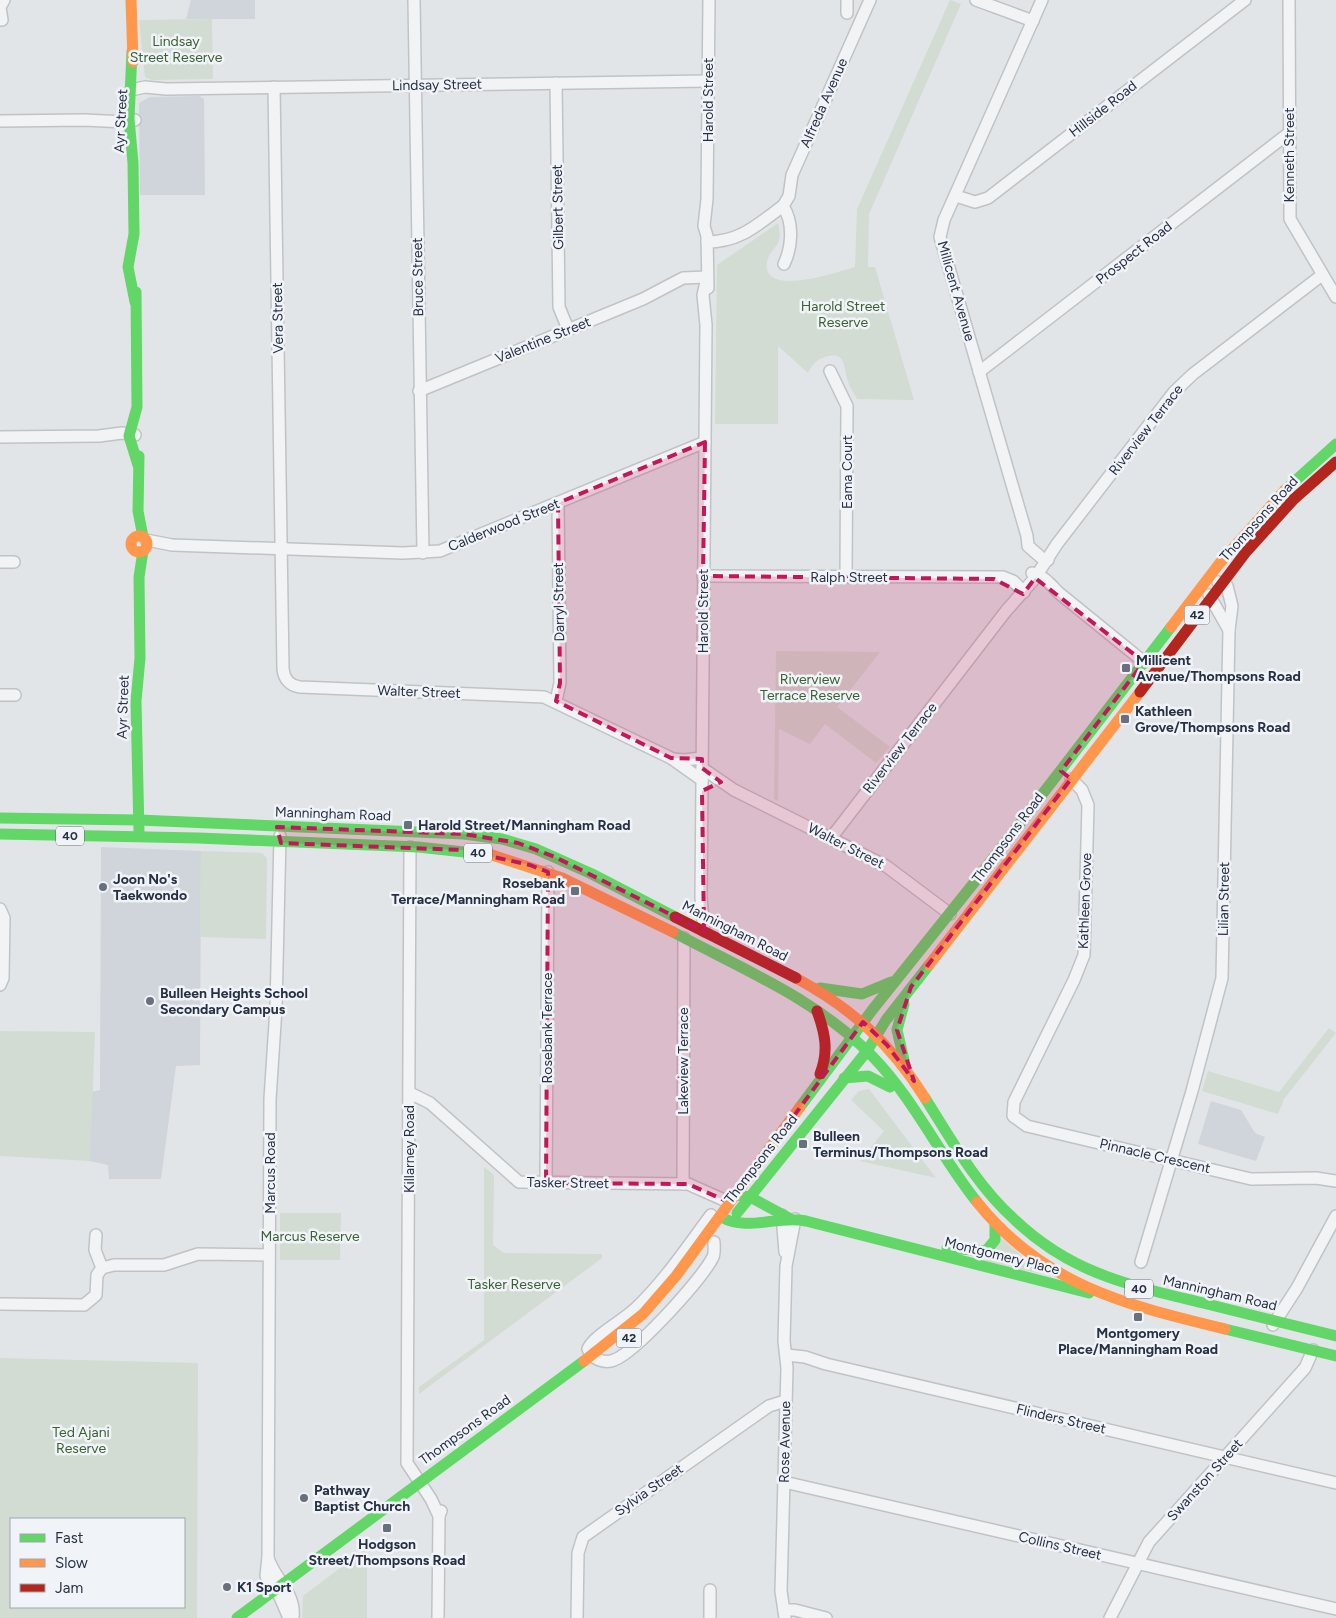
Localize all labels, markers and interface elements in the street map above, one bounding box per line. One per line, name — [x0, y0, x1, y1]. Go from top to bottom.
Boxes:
park label: Lindsay Street Reserve — [130, 33, 223, 66]
street label: Alfreda Avenue — [797, 55, 851, 150]
street label: Harold Street — [700, 58, 717, 142]
street label: Lindsay Street — [392, 76, 482, 94]
street label: Hillside Road — [1066, 77, 1140, 141]
street label: Ayr Street — [111, 89, 131, 153]
street label: Kenneth Street — [1281, 107, 1298, 203]
street label: Gilbert Street — [549, 164, 567, 250]
street label: Prospect Road — [1093, 218, 1175, 288]
street label: Bruce Street — [409, 237, 427, 317]
street label: Millicent Avenue — [934, 239, 979, 343]
street label: Vera Street — [269, 282, 287, 354]
park label: Harold Street Reserve — [801, 298, 885, 331]
street label: Valentine Street — [493, 313, 593, 367]
street label: Riverview Terrace — [1105, 381, 1187, 479]
street label: Eama Court — [839, 435, 856, 509]
street label: Thompsons Road — [1216, 473, 1302, 565]
street label: Calderwood Street — [446, 495, 562, 555]
street label: Darryl Street — [550, 562, 568, 642]
street label: Harold Street — [695, 569, 712, 653]
street label: Ralph Street — [810, 569, 888, 586]
road number: 42 — [1184, 606, 1210, 624]
place label: Millicent Avenue/Thompsons Road — [1136, 652, 1301, 685]
marker: Millicent Avenue/Thompsons Road — [1120, 662, 1132, 674]
park label: Riverview Terrace Reserve — [760, 671, 860, 704]
street label: Ayr Street — [113, 675, 133, 739]
street label: Walter Street — [377, 682, 461, 702]
street label: Riverview Terrace — [859, 699, 941, 797]
place label: Kathleen Grove/Thompsons Road — [1135, 703, 1290, 736]
marker: Kathleen Grove/Thompsons Road — [1119, 713, 1131, 725]
street label: Thompsons Road — [969, 790, 1047, 886]
street label: Manningham Road — [275, 803, 391, 825]
place label: Harold Street/Manningham Road — [418, 817, 630, 834]
marker: Harold Street/Manningham Road — [402, 819, 414, 831]
street label: Walter Street — [805, 819, 887, 873]
road number: 40 — [56, 826, 84, 846]
road number: 40 — [464, 844, 492, 862]
street label: Kathleen Grove — [1075, 852, 1095, 949]
street label: Lilian Street — [1215, 862, 1233, 936]
place label: Joon No's Taekwondo — [113, 871, 187, 904]
place label: Rosebank Terrace/Manningham Road — [391, 875, 565, 908]
marker: Joon No's Taekwondo — [97, 881, 109, 893]
marker: Rosebank Terrace/Manningham Road — [569, 885, 581, 897]
street label: Manningham Road — [679, 897, 791, 965]
street label: Rosebank Terrace — [539, 972, 556, 1083]
place label: Bulleen Heights School Secondary Campus — [160, 985, 308, 1018]
marker: Bulleen Heights School Secondary Campus — [144, 995, 156, 1007]
street label: Lakeview Terrace — [675, 1007, 692, 1115]
street label: Killarney Road — [401, 1105, 418, 1193]
street label: Thompsons Road — [721, 1111, 801, 1207]
place label: Bulleen Terminus/Thompsons Road — [813, 1128, 988, 1161]
street label: Marcus Road — [262, 1132, 279, 1214]
street label: Pinnacle Crescent — [1098, 1135, 1212, 1177]
marker: Bulleen Terminus/Thompsons Road — [797, 1138, 809, 1150]
street label: Tasker Street — [527, 1174, 609, 1192]
park label: Marcus Reserve — [260, 1228, 360, 1245]
street label: Montgomery Place — [943, 1233, 1062, 1279]
street label: Manningham Road — [1161, 1272, 1279, 1314]
park label: Tasker Reserve — [467, 1276, 561, 1293]
road number: 40 — [1125, 1280, 1153, 1298]
marker: Montgomery Place/Manningham Road — [1132, 1311, 1144, 1323]
place label: Montgomery Place/Manningham Road — [1058, 1325, 1218, 1358]
road number: 42 — [616, 1329, 642, 1348]
street label: Thompsons Road — [416, 1391, 514, 1469]
street label: Flinders Street — [1015, 1400, 1107, 1438]
street label: Rose Avenue — [776, 1401, 794, 1483]
park label: Ted Ajani Reserve — [52, 1424, 110, 1457]
street label: Swanston Street — [1164, 1435, 1246, 1525]
street label: Sylvia Street — [612, 1460, 686, 1520]
place label: Pathway Baptist Church — [314, 1482, 410, 1515]
marker: Pathway Baptist Church — [298, 1492, 310, 1504]
legend — [10, 1518, 185, 1608]
marker: Hodgson Street/Thompsons Road — [381, 1522, 393, 1534]
street label: Collins Street — [1017, 1528, 1103, 1564]
text: Fast — [55, 1529, 84, 1547]
place label: Hodgson Street/Thompsons Road — [309, 1536, 465, 1569]
text: Slow — [55, 1554, 88, 1572]
text: Jam — [55, 1579, 83, 1597]
place label: K1 Sport — [237, 1579, 292, 1596]
marker: K1 Sport — [221, 1581, 233, 1593]

